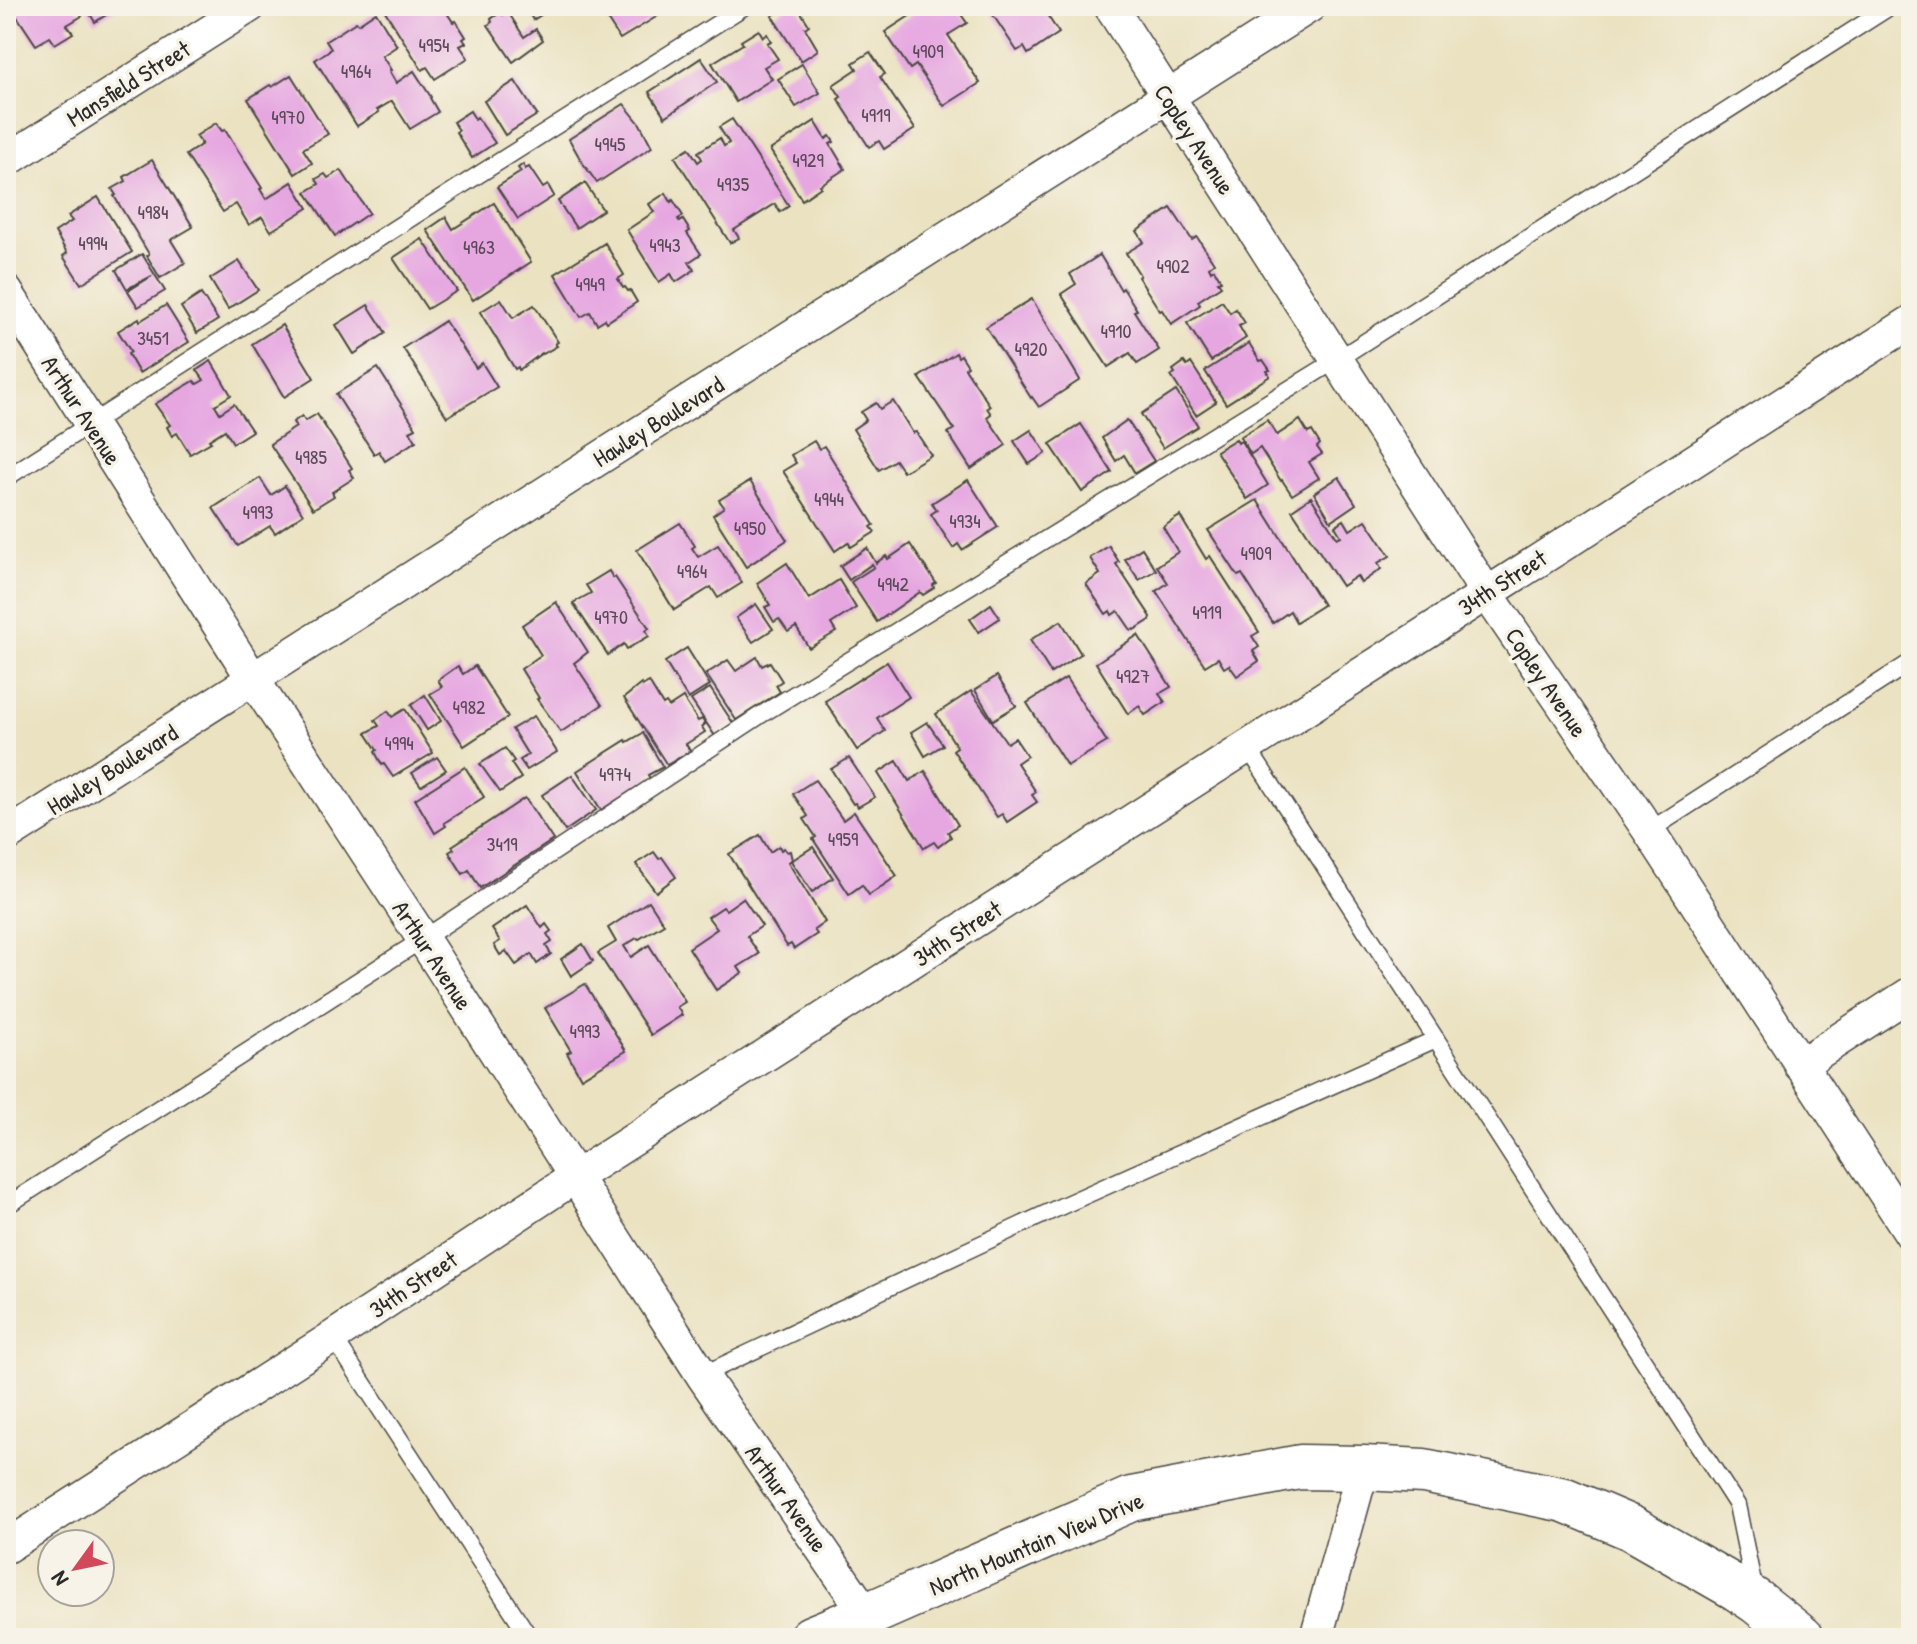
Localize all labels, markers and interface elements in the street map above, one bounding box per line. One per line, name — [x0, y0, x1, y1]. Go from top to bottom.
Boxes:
house number: 4954 — [419, 31, 449, 58]
street label: Mansfield Street — [60, 32, 196, 134]
house number: 4909 — [912, 37, 944, 64]
house number: 4964 — [341, 57, 371, 84]
street label: Copley Avenue — [1147, 78, 1243, 201]
house number: 4919 — [861, 101, 891, 128]
house number: 4970 — [271, 103, 305, 130]
house number: 4945 — [595, 130, 626, 157]
house number: 4929 — [792, 146, 824, 173]
house number: 4935 — [717, 170, 750, 197]
house number: 4984 — [138, 198, 169, 225]
house number: 4994 — [78, 229, 108, 256]
house number: 4943 — [649, 231, 681, 258]
house number: 4963 — [463, 233, 495, 260]
house number: 4902 — [1156, 252, 1190, 279]
house number: 4949 — [575, 270, 605, 297]
house number: 4910 — [1100, 317, 1132, 344]
house number: 3451 — [137, 324, 169, 351]
house number: 4920 — [1014, 335, 1048, 362]
street label: Arthur Avenue — [35, 349, 130, 471]
street label: Hawley Boulevard — [587, 368, 729, 474]
house number: 4985 — [295, 443, 328, 470]
house number: 4944 — [814, 485, 844, 512]
house number: 4993 — [242, 498, 274, 525]
house number: 4934 — [949, 507, 981, 534]
house number: 4950 — [734, 514, 766, 541]
house number: 4909 — [1240, 539, 1272, 566]
street label: 34th Street — [1452, 541, 1553, 623]
house number: 4964 — [677, 557, 707, 584]
house number: 4942 — [877, 570, 909, 597]
house number: 4919 — [1192, 598, 1222, 625]
house number: 4970 — [594, 603, 628, 630]
street label: Copley Avenue — [1499, 621, 1596, 743]
house number: 4927 — [1116, 662, 1150, 689]
house number: 4982 — [453, 693, 486, 720]
street label: Hawley Boulevard — [41, 716, 183, 822]
house number: 4994 — [384, 729, 414, 756]
house number: 4974 — [599, 760, 631, 787]
house number: 4959 — [828, 825, 858, 852]
house number: 3419 — [486, 830, 518, 857]
street label: 34th Street — [907, 892, 1008, 974]
street label: Arthur Avenue — [386, 894, 481, 1016]
house number: 4993 — [569, 1017, 601, 1044]
street label: 34th Street — [363, 1243, 464, 1325]
street label: Arthur Avenue — [738, 1438, 836, 1559]
street label: North Mountain View Drive — [924, 1483, 1148, 1603]
north arrow — [36, 1528, 116, 1608]
text: N — [43, 1566, 75, 1592]

